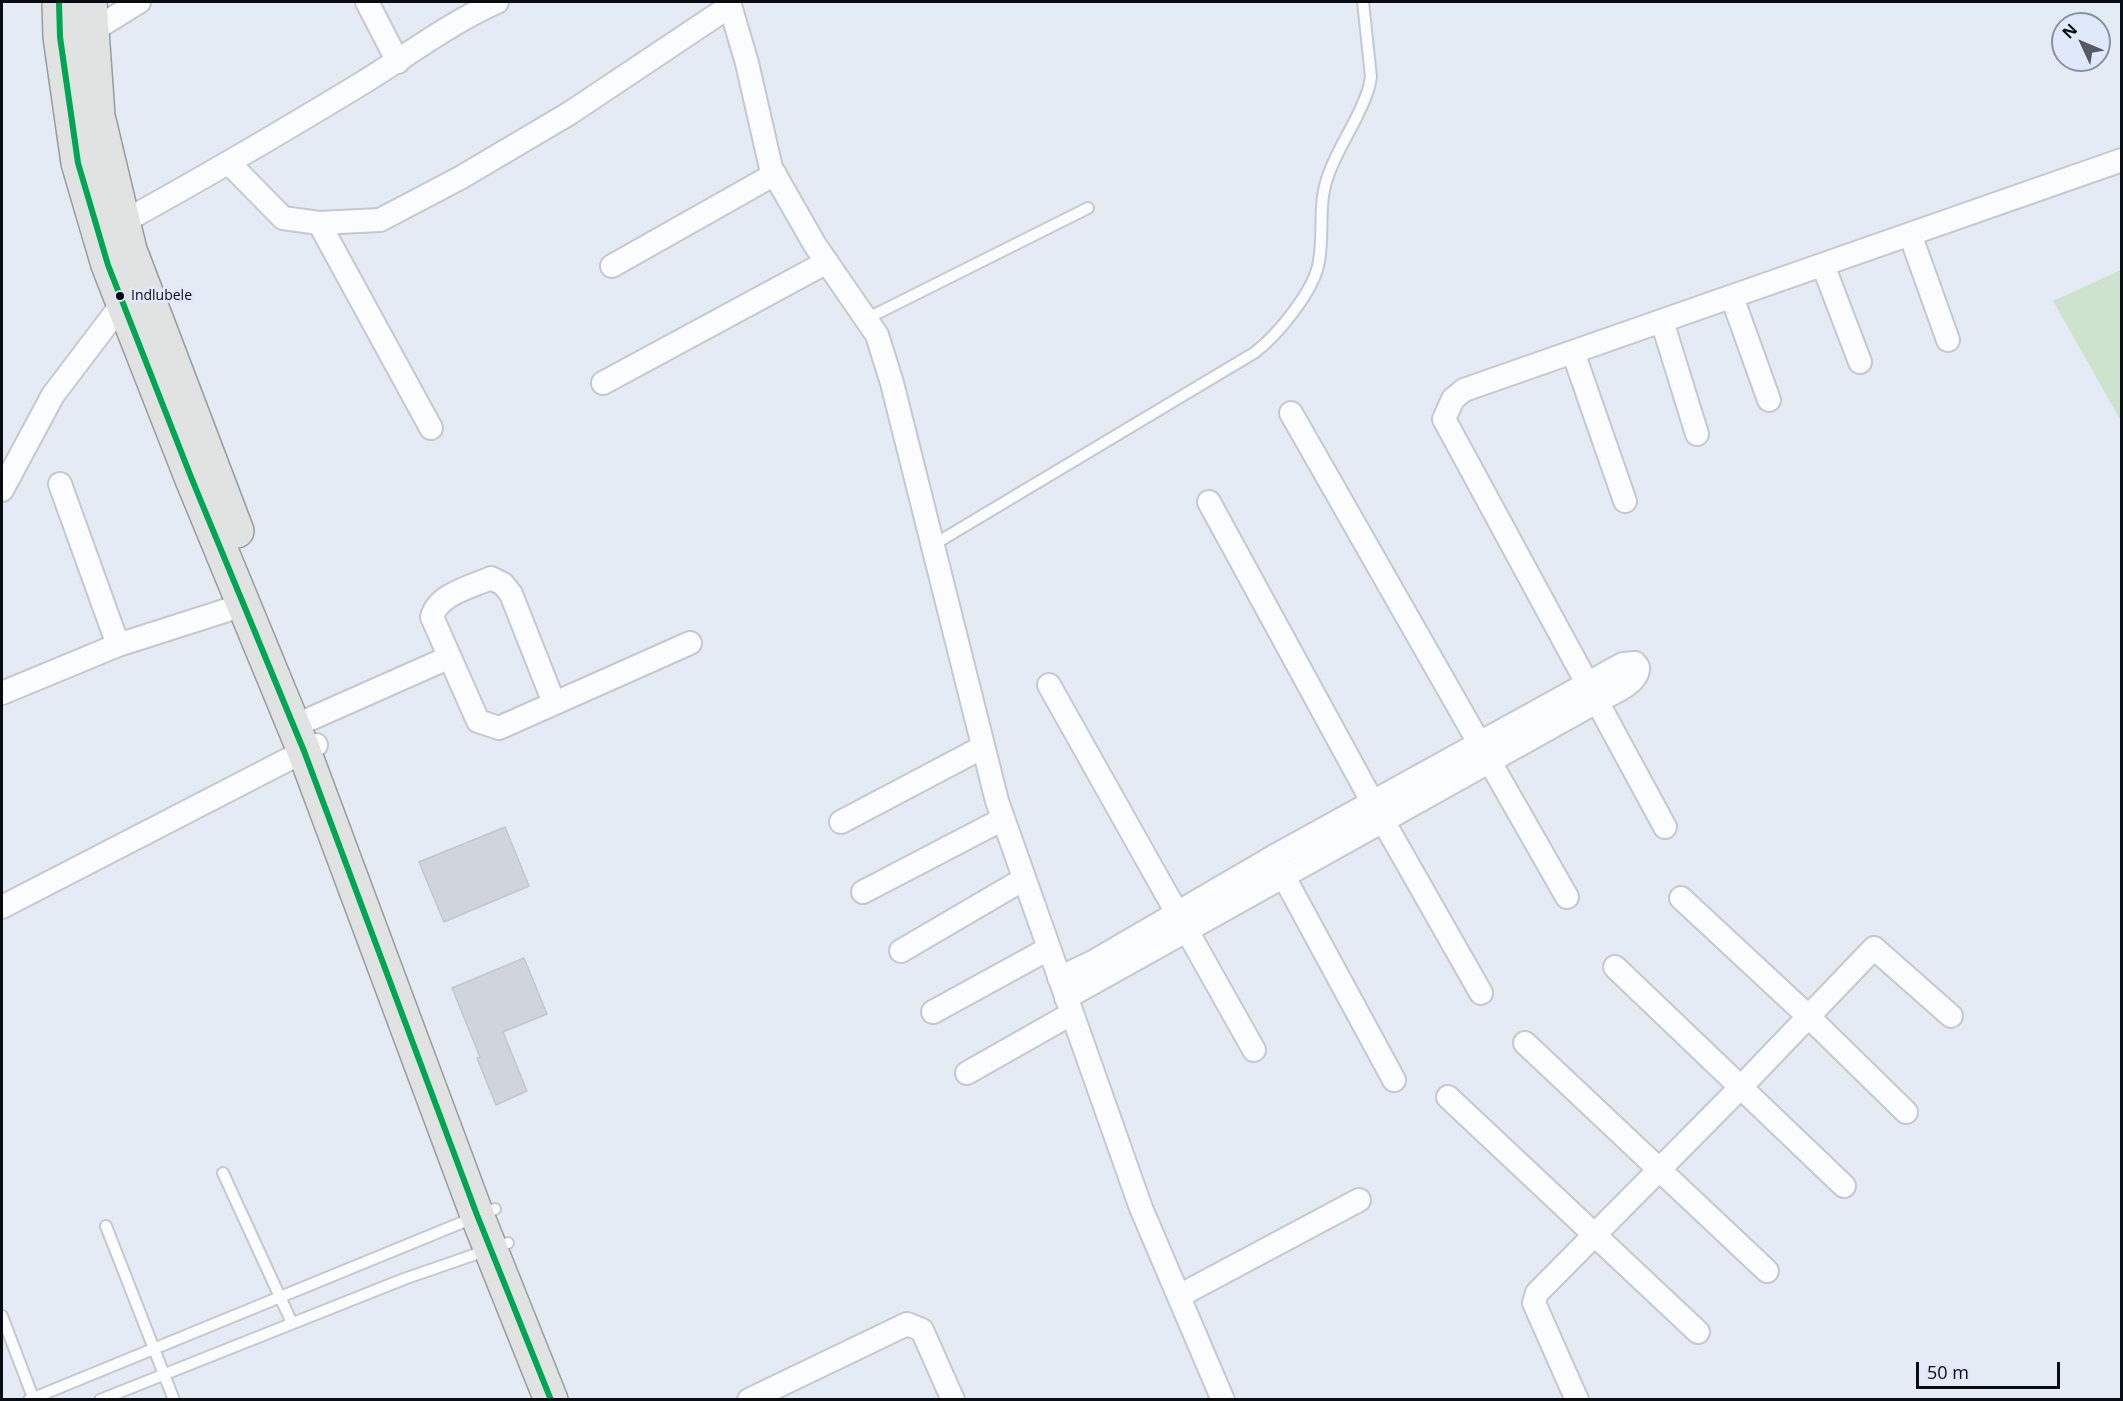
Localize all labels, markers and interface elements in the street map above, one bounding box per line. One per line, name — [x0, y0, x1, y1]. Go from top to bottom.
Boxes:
north arrow — [2051, 12, 2111, 72]
text: N — [2057, 19, 2082, 43]
place label: Indlubele — [131, 288, 192, 304]
marker: Indlubele — [114, 290, 126, 302]
scale bar — [1919, 1350, 2063, 1388]
text: 50 m — [1927, 1360, 1969, 1384]

